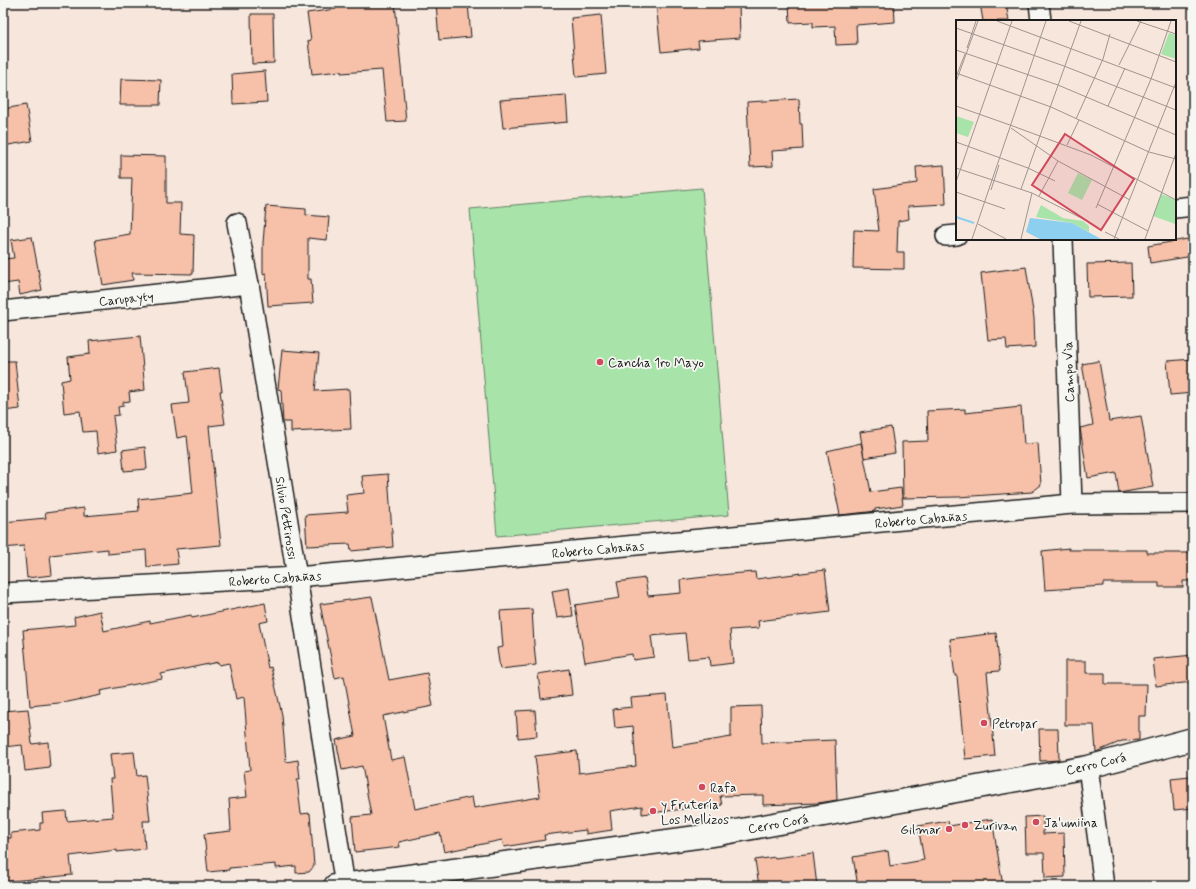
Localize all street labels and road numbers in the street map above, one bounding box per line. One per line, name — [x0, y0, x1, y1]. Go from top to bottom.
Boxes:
street label: Carupayty — [98, 288, 154, 311]
street label: Campo Vìa — [1060, 341, 1079, 403]
street label: Silvio Pettirossi — [271, 475, 300, 561]
street label: Roberto Cabañas — [874, 508, 968, 533]
street label: Roberto Cabañas — [551, 538, 645, 563]
street label: Roberto Cabañas — [228, 568, 322, 591]
street label: Cerro Corá — [1065, 749, 1128, 780]
street label: Cerro Corá — [747, 811, 810, 838]

